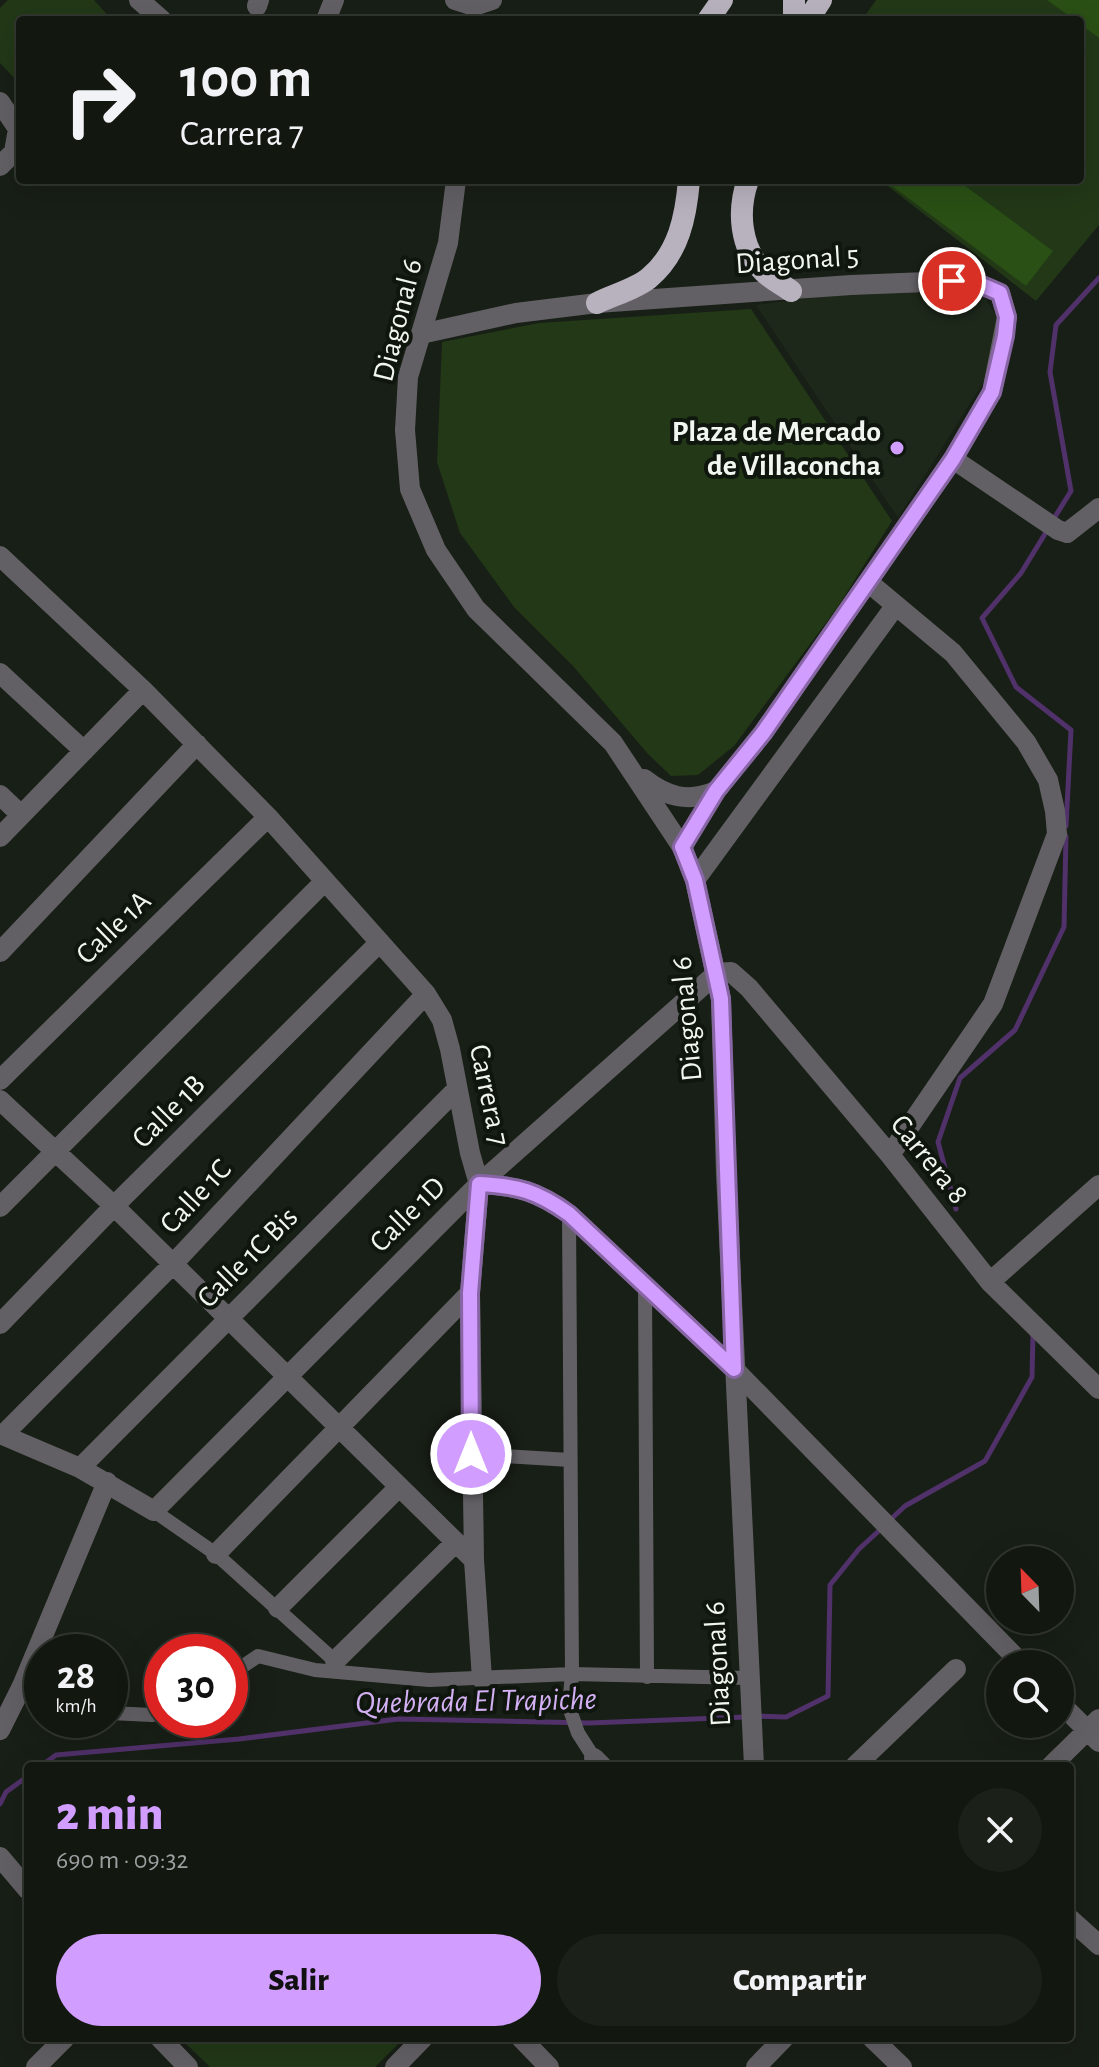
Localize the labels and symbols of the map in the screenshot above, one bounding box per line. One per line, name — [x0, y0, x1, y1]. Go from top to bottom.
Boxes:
street label: Diagonal 5 — [734, 241, 860, 279]
pin — [918, 247, 986, 315]
street label: Diagonal 6 — [368, 256, 428, 385]
place label: Plaza de Mercado de Villaconcha — [672, 417, 881, 481]
marker: Plaza de Mercado de Villaconcha — [888, 439, 906, 457]
street label: Calle 1A — [71, 885, 157, 970]
street label: Diagonal 6 — [667, 955, 707, 1083]
street label: Carrera 7 — [464, 1042, 514, 1149]
street label: Calle 1B — [126, 1069, 211, 1154]
street label: Carrera 8 — [885, 1109, 974, 1210]
street label: Calle 1C — [154, 1154, 237, 1239]
street label: Calle 1D — [364, 1171, 451, 1258]
street label: Calle 1C Bis — [192, 1202, 304, 1314]
position arrow — [429, 1412, 513, 1496]
north arrow — [986, 1546, 1074, 1634]
street label: Diagonal 6 — [700, 1601, 736, 1727]
speed limit sign: 30 — [144, 1634, 248, 1738]
water label: Quebrada El Trapiche — [355, 1683, 597, 1720]

